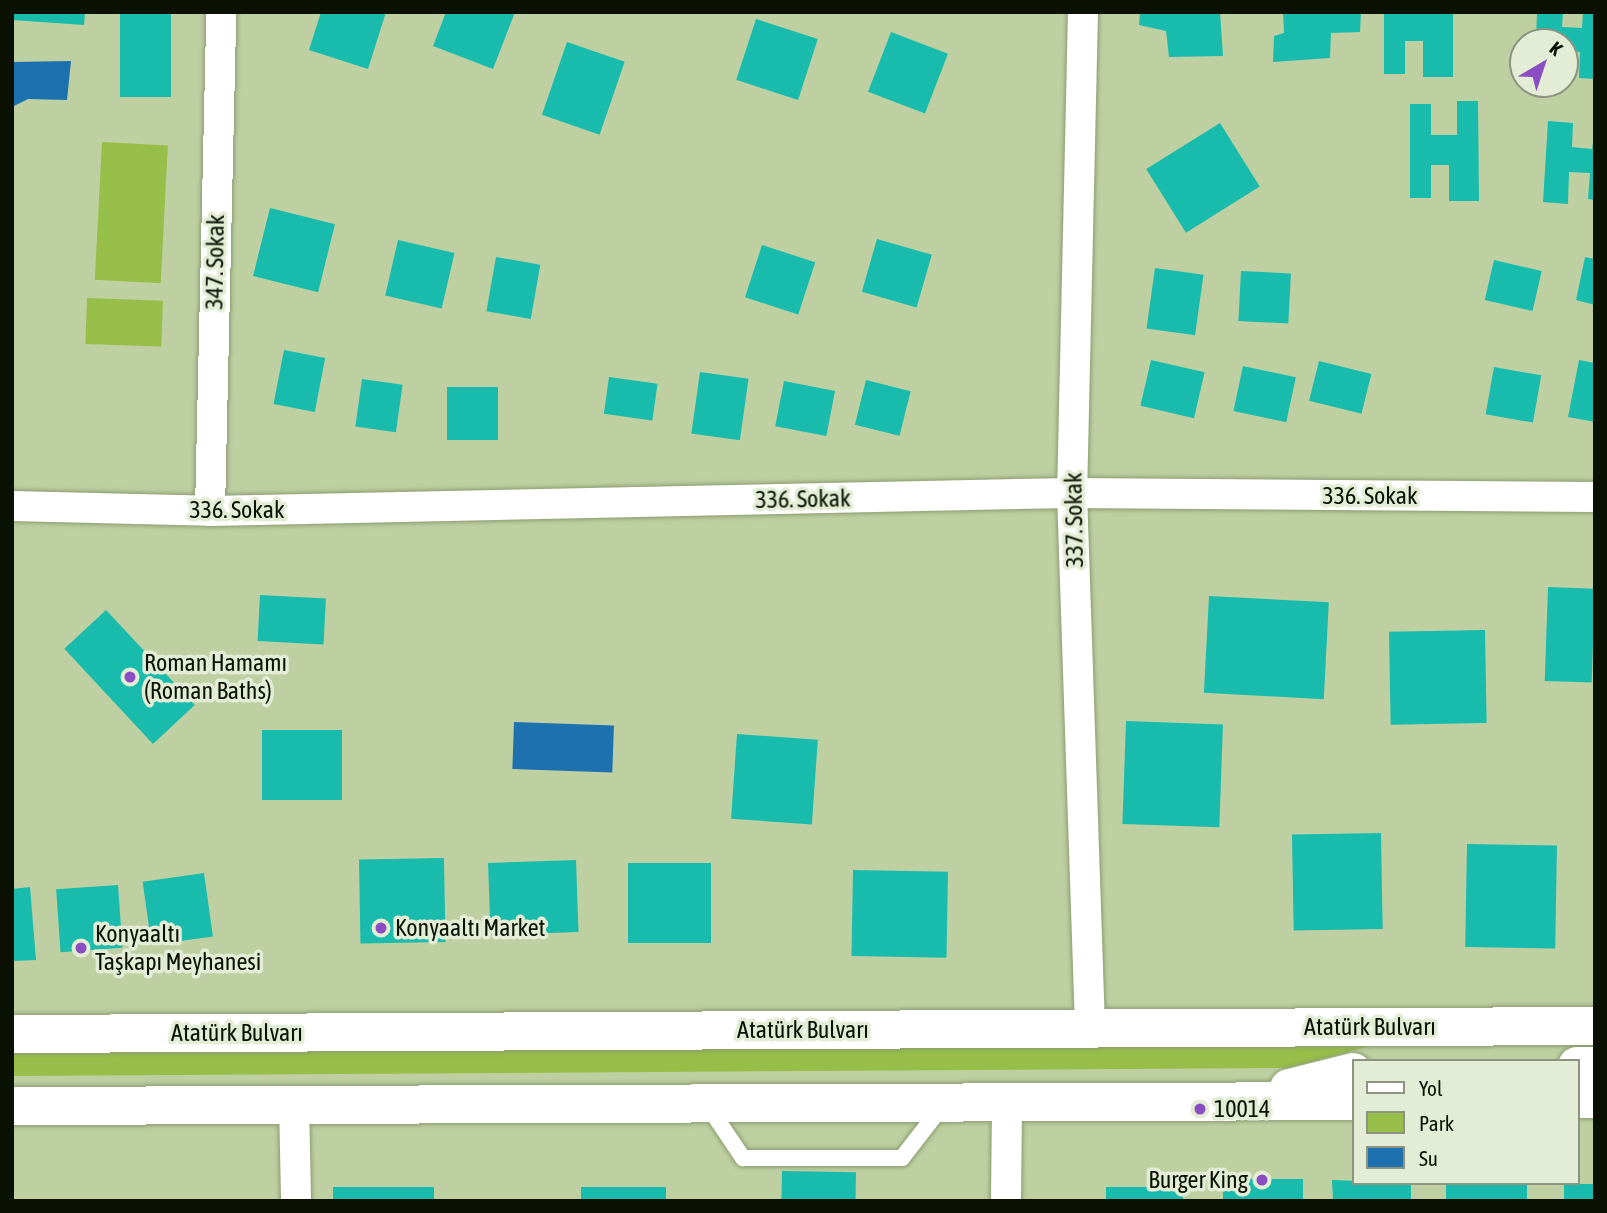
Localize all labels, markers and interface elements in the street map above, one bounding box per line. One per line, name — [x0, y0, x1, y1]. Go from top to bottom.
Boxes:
north arrow — [1509, 28, 1579, 98]
text: K — [1545, 37, 1566, 60]
street label: 347. Sokak — [200, 214, 230, 310]
street label: 337. Sokak — [1059, 472, 1089, 568]
street label: 336. Sokak — [1322, 482, 1418, 510]
street label: 336. Sokak — [755, 484, 851, 514]
street label: 336. Sokak — [189, 496, 285, 524]
place label: Roman Hamamı (Roman Baths) — [144, 649, 287, 705]
marker: Roman Hamamı (Roman Baths) — [122, 669, 138, 685]
place label: Konyaaltı Market — [395, 914, 545, 942]
place label: Konyaaltı Taşkapı Meyhanesi — [95, 920, 261, 976]
marker: Konyaaltı Market — [373, 920, 389, 936]
marker: Konyaaltı Taşkapı Meyhanesi — [73, 940, 89, 956]
street label: Atatürk Bulvarı — [1304, 1013, 1436, 1041]
street label: Atatürk Bulvarı — [737, 1016, 869, 1044]
street label: Atatürk Bulvarı — [171, 1019, 303, 1047]
legend — [1352, 1059, 1579, 1185]
text: Yol — [1419, 1076, 1443, 1100]
place label: 10014 — [1214, 1095, 1270, 1123]
marker: 10014 — [1192, 1101, 1208, 1117]
text: Park — [1419, 1111, 1454, 1135]
text: Su — [1419, 1146, 1438, 1170]
place label: Burger King — [1148, 1166, 1248, 1194]
marker: Burger King — [1254, 1172, 1270, 1188]

